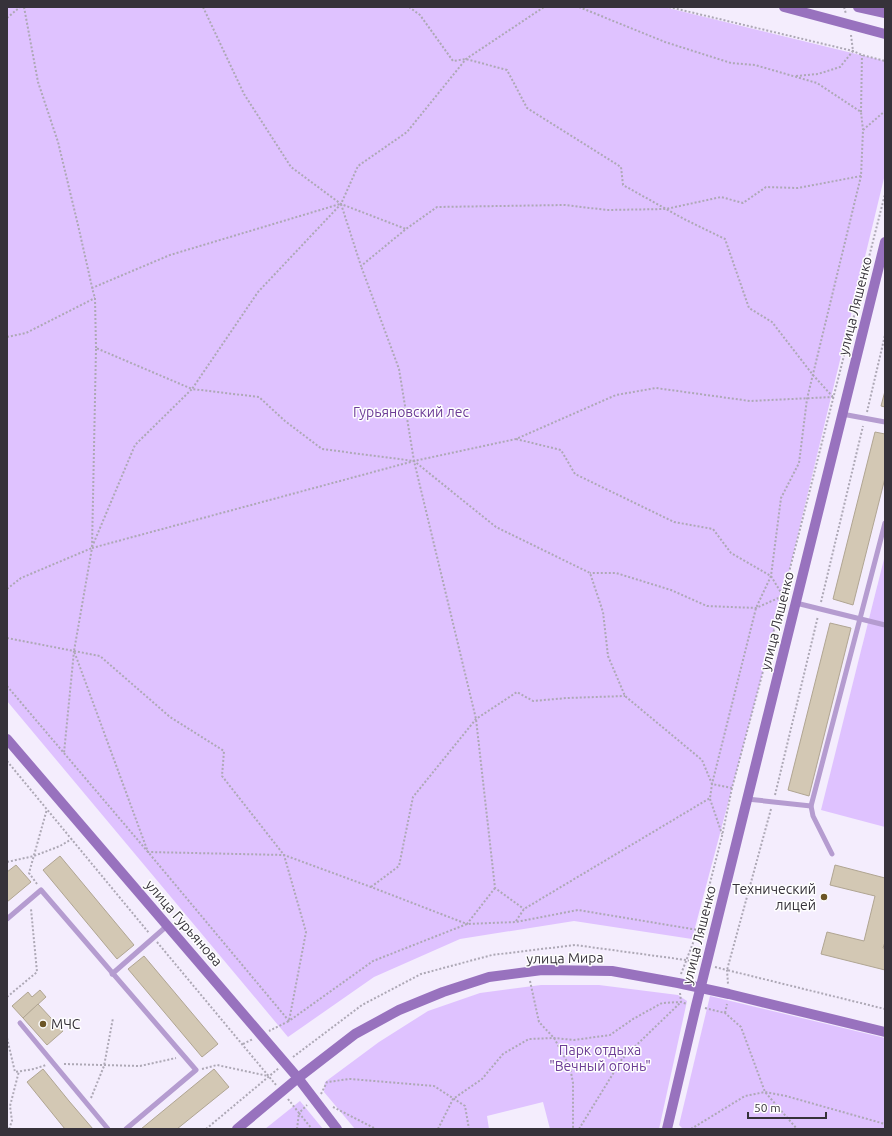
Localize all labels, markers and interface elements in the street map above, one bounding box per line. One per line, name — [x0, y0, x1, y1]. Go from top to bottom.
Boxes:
street label: улица Ляшенко — [835, 255, 875, 357]
park label: Гурьяновский лес — [353, 404, 470, 420]
street label: улица Ляшенко — [757, 570, 797, 672]
street label: улица Гурьянова — [142, 877, 226, 969]
place label: Технический лицей — [732, 881, 816, 913]
street label: улица Ляшенко — [679, 884, 719, 986]
marker: Технический лицей — [819, 892, 829, 902]
street label: улица Мира — [526, 949, 604, 967]
place label: МЧС — [51, 1016, 81, 1032]
marker: МЧС — [38, 1019, 48, 1029]
park label: Парк отдыха "Вечный огонь" — [549, 1042, 651, 1074]
scale bar — [748, 1094, 826, 1120]
text: 50 m — [754, 1101, 781, 1114]

